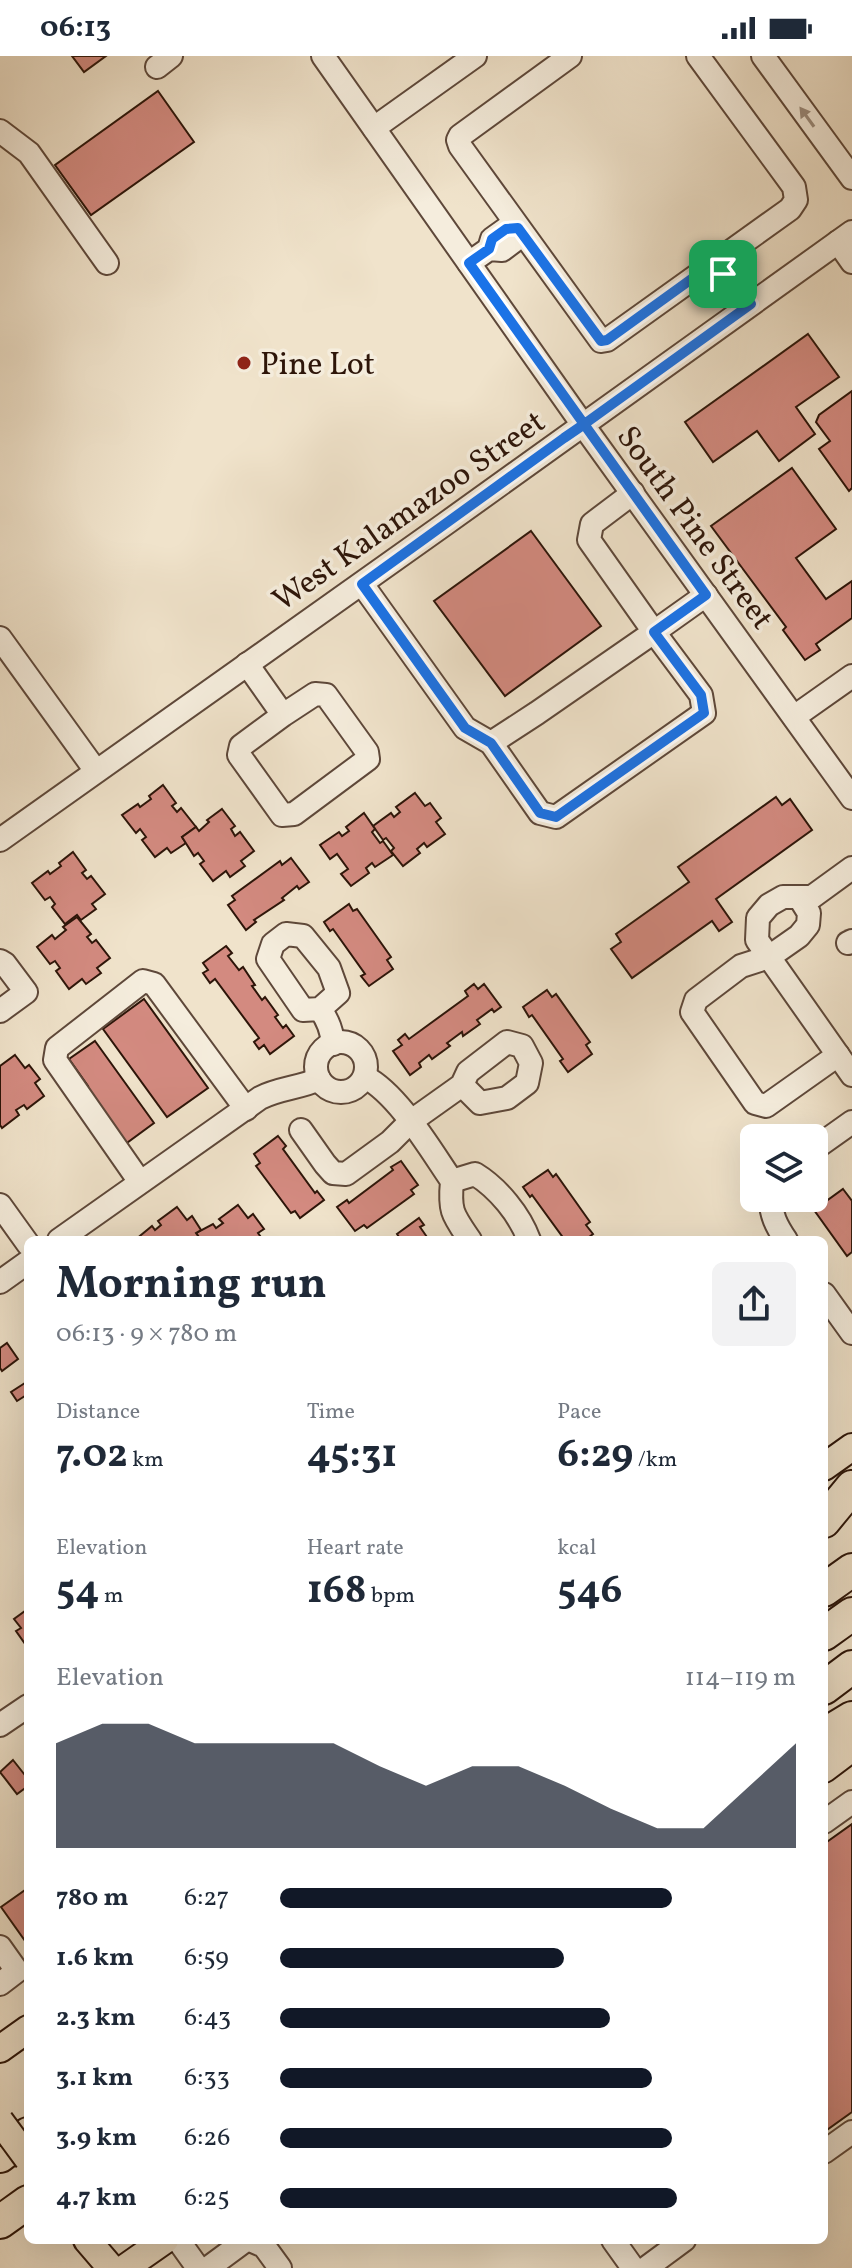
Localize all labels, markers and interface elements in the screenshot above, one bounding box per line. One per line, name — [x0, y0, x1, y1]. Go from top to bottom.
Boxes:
text: 06:13 — [40, 7, 111, 49]
one-way arrow — [800, 107, 816, 127]
pin — [689, 240, 757, 308]
icon: arrive — [701, 252, 745, 296]
place label: Pine Lot — [260, 344, 375, 388]
marker: Pine Lot — [235, 354, 253, 372]
street label: West Kalamazoo Street — [264, 402, 555, 623]
street label: South Pine Street — [605, 418, 783, 640]
map controls — [740, 1124, 828, 1212]
button: layers — [740, 1124, 828, 1212]
text: Morning run — [56, 1255, 327, 1316]
button: share — [712, 1262, 796, 1346]
text: 06:13 · 9 × 780 m — [56, 1316, 237, 1352]
text: Distance — [56, 1397, 140, 1428]
text: Time — [307, 1397, 355, 1428]
text: Pace — [557, 1397, 601, 1428]
text: 7.02 — [56, 1428, 128, 1484]
text: 45:31 — [307, 1428, 397, 1484]
text: 6:29 — [557, 1428, 633, 1484]
text: km — [128, 1445, 164, 1476]
text: /km — [633, 1445, 677, 1476]
text: Elevation — [56, 1533, 147, 1564]
text: Heart rate — [307, 1533, 404, 1564]
text: kcal — [557, 1533, 596, 1564]
text: 54 — [56, 1564, 99, 1620]
text: 168 — [307, 1564, 367, 1620]
text: 546 — [557, 1564, 623, 1620]
text: m — [99, 1581, 123, 1612]
text: bpm — [367, 1581, 415, 1612]
text: Elevation — [56, 1660, 164, 1696]
text: 114–119 m — [685, 1660, 796, 1696]
text: 780 m — [56, 1880, 129, 1916]
text: 6:27 — [184, 1880, 229, 1916]
text: 1.6 km — [56, 1940, 134, 1976]
text: 6:59 — [184, 1940, 229, 1976]
text: 2.3 km — [56, 2000, 136, 2036]
text: 6:43 — [184, 2000, 231, 2036]
text: 3.1 km — [56, 2060, 133, 2096]
text: 6:33 — [184, 2060, 230, 2096]
text: 3.9 km — [56, 2120, 137, 2156]
text: 6:26 — [184, 2120, 230, 2156]
text: 4.7 km — [56, 2180, 137, 2216]
text: 6:25 — [184, 2180, 230, 2216]

